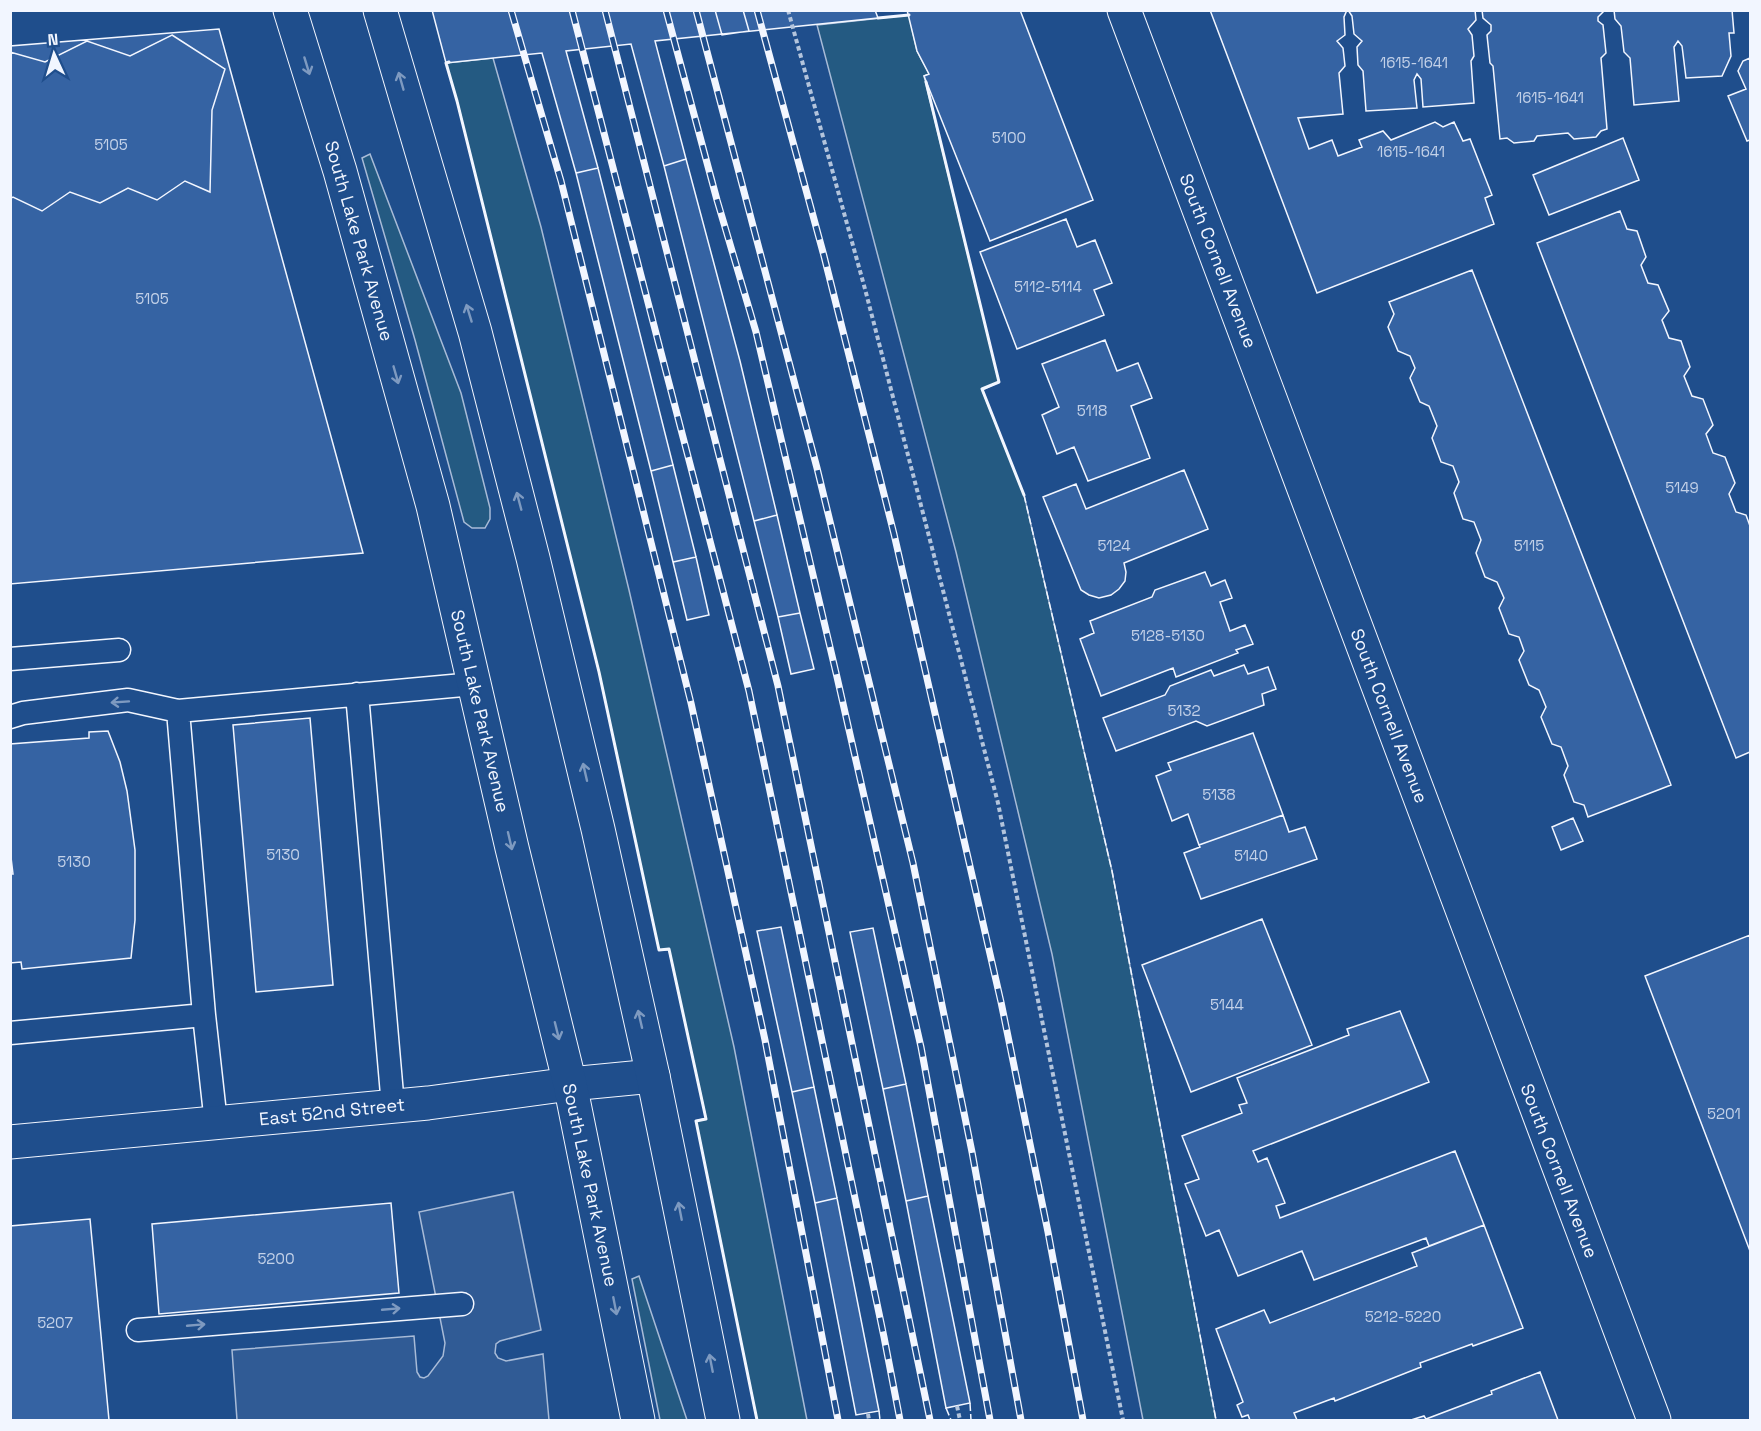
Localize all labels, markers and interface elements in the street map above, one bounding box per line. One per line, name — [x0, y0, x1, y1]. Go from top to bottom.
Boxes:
north arrow — [24, 24, 84, 84]
text: N — [47, 29, 59, 50]
house number: 1615-1641 — [1380, 53, 1448, 72]
one-way arrow — [303, 56, 314, 75]
one-way arrow — [395, 72, 406, 91]
house number: 1615-1641 — [1516, 88, 1584, 107]
house number: 5100 — [992, 128, 1026, 147]
house number: 5105 — [94, 135, 128, 154]
street label: South Lake Park Avenue — [320, 138, 399, 344]
house number: 1615-1641 — [1377, 142, 1445, 161]
street label: South Cornell Avenue — [1175, 170, 1262, 351]
house number: 5112-5114 — [1014, 277, 1082, 296]
house number: 5105 — [135, 289, 169, 308]
one-way arrow — [463, 304, 474, 323]
one-way arrow — [391, 365, 402, 384]
house number: 5118 — [1077, 401, 1107, 420]
house number: 5149 — [1665, 478, 1699, 497]
one-way arrow — [512, 492, 524, 511]
house number: 5124 — [1097, 536, 1131, 555]
house number: 5115 — [1514, 536, 1544, 555]
street label: South Lake Park Avenue — [446, 607, 515, 814]
street label: South Cornell Avenue — [1346, 625, 1433, 806]
house number: 5128-5130 — [1131, 626, 1205, 645]
one-way arrow — [111, 697, 131, 708]
house number: 5132 — [1167, 701, 1201, 720]
one-way arrow — [578, 763, 590, 782]
house number: 5138 — [1202, 785, 1236, 804]
one-way arrow — [505, 831, 517, 850]
house number: 5130 — [266, 845, 300, 864]
house number: 5140 — [1234, 846, 1268, 865]
house number: 5130 — [57, 852, 91, 871]
house number: 5144 — [1210, 995, 1244, 1014]
one-way arrow — [634, 1010, 646, 1029]
one-way arrow — [552, 1021, 564, 1040]
street label: South Cornell Avenue — [1516, 1080, 1603, 1261]
street label: South Lake Park Avenue — [558, 1081, 623, 1289]
street label: East 52nd Street — [258, 1092, 406, 1131]
house number: 5201 — [1707, 1104, 1741, 1123]
one-way arrow — [674, 1202, 685, 1222]
house number: 5200 — [257, 1249, 295, 1268]
one-way arrow — [610, 1296, 621, 1316]
one-way arrow — [380, 1303, 400, 1314]
house number: 5212-5220 — [1365, 1307, 1441, 1326]
house number: 5207 — [37, 1313, 73, 1332]
one-way arrow — [186, 1319, 206, 1330]
one-way arrow — [705, 1354, 716, 1373]

